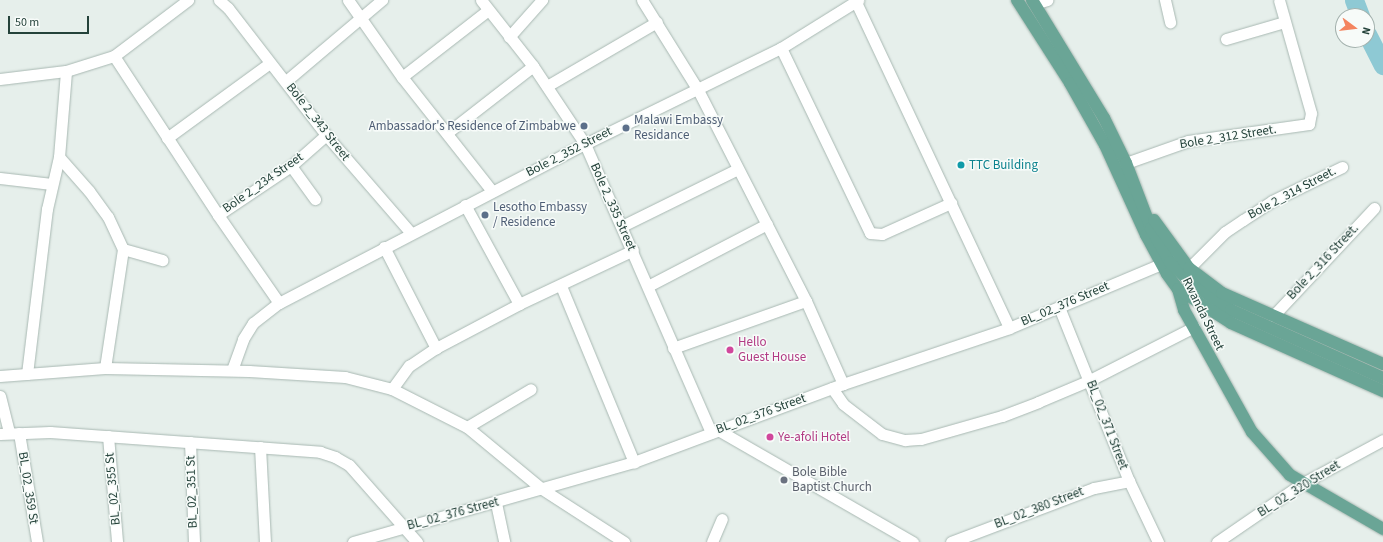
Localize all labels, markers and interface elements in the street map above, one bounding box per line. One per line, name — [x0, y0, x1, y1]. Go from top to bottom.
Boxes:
scale bar — [10, 8, 91, 34]
north arrow — [1335, 8, 1375, 48]
text: 50 m — [15, 14, 39, 31]
text: N — [1358, 25, 1374, 36]
street label: Bole 2_343 Street — [283, 80, 353, 164]
place label: Malawi Embassy Residance — [634, 113, 723, 144]
place label: Ambassador's Residence of Zimbabwe — [369, 118, 576, 134]
marker: Ambassador's Residence of Zimbabwe — [579, 121, 589, 131]
street label: Bole 2_312 Street. — [1178, 122, 1278, 152]
marker: Malawi Embassy Residance — [621, 123, 631, 133]
street label: Bole 2_352 Street — [523, 124, 615, 180]
street label: Bole 2_234 Street — [220, 149, 306, 217]
place label: TTC Building — [969, 157, 1038, 173]
marker: TTC Building — [956, 160, 966, 170]
street label: Bole 2_335 Street — [587, 161, 639, 253]
street label: Bole 2_314 Street. — [1245, 163, 1339, 223]
place label: Lesotho Embassy / Residence — [493, 200, 587, 231]
marker: Lesotho Embassy / Residence — [480, 210, 490, 220]
street label: Bole 2_316 Street. — [1284, 221, 1362, 303]
street label: Rwanda Street — [1179, 275, 1227, 353]
street label: BL_02_376 Street — [1018, 278, 1112, 330]
place label: Hello Guest House — [738, 335, 806, 366]
marker: Hello Guest House — [725, 345, 735, 355]
street label: BL_02_371 Street — [1083, 378, 1131, 472]
street label: BL_02_376 Street — [714, 391, 808, 437]
place label: Ye-afoli Hotel — [778, 429, 850, 445]
marker: Ye-afoli Hotel — [765, 432, 775, 442]
street label: BL_02_359 St — [15, 451, 41, 525]
street label: BL_02_355 St — [102, 452, 124, 526]
street label: BL_02_351 St — [183, 455, 201, 529]
street label: BL_02_320 Street — [1255, 457, 1343, 521]
place label: Bole Bible Baptist Church — [792, 465, 872, 496]
marker: Bole Bible Baptist Church — [779, 475, 789, 485]
street label: BL_02_380 Street — [992, 484, 1086, 532]
street label: BL_02_376 Street — [405, 494, 501, 534]

